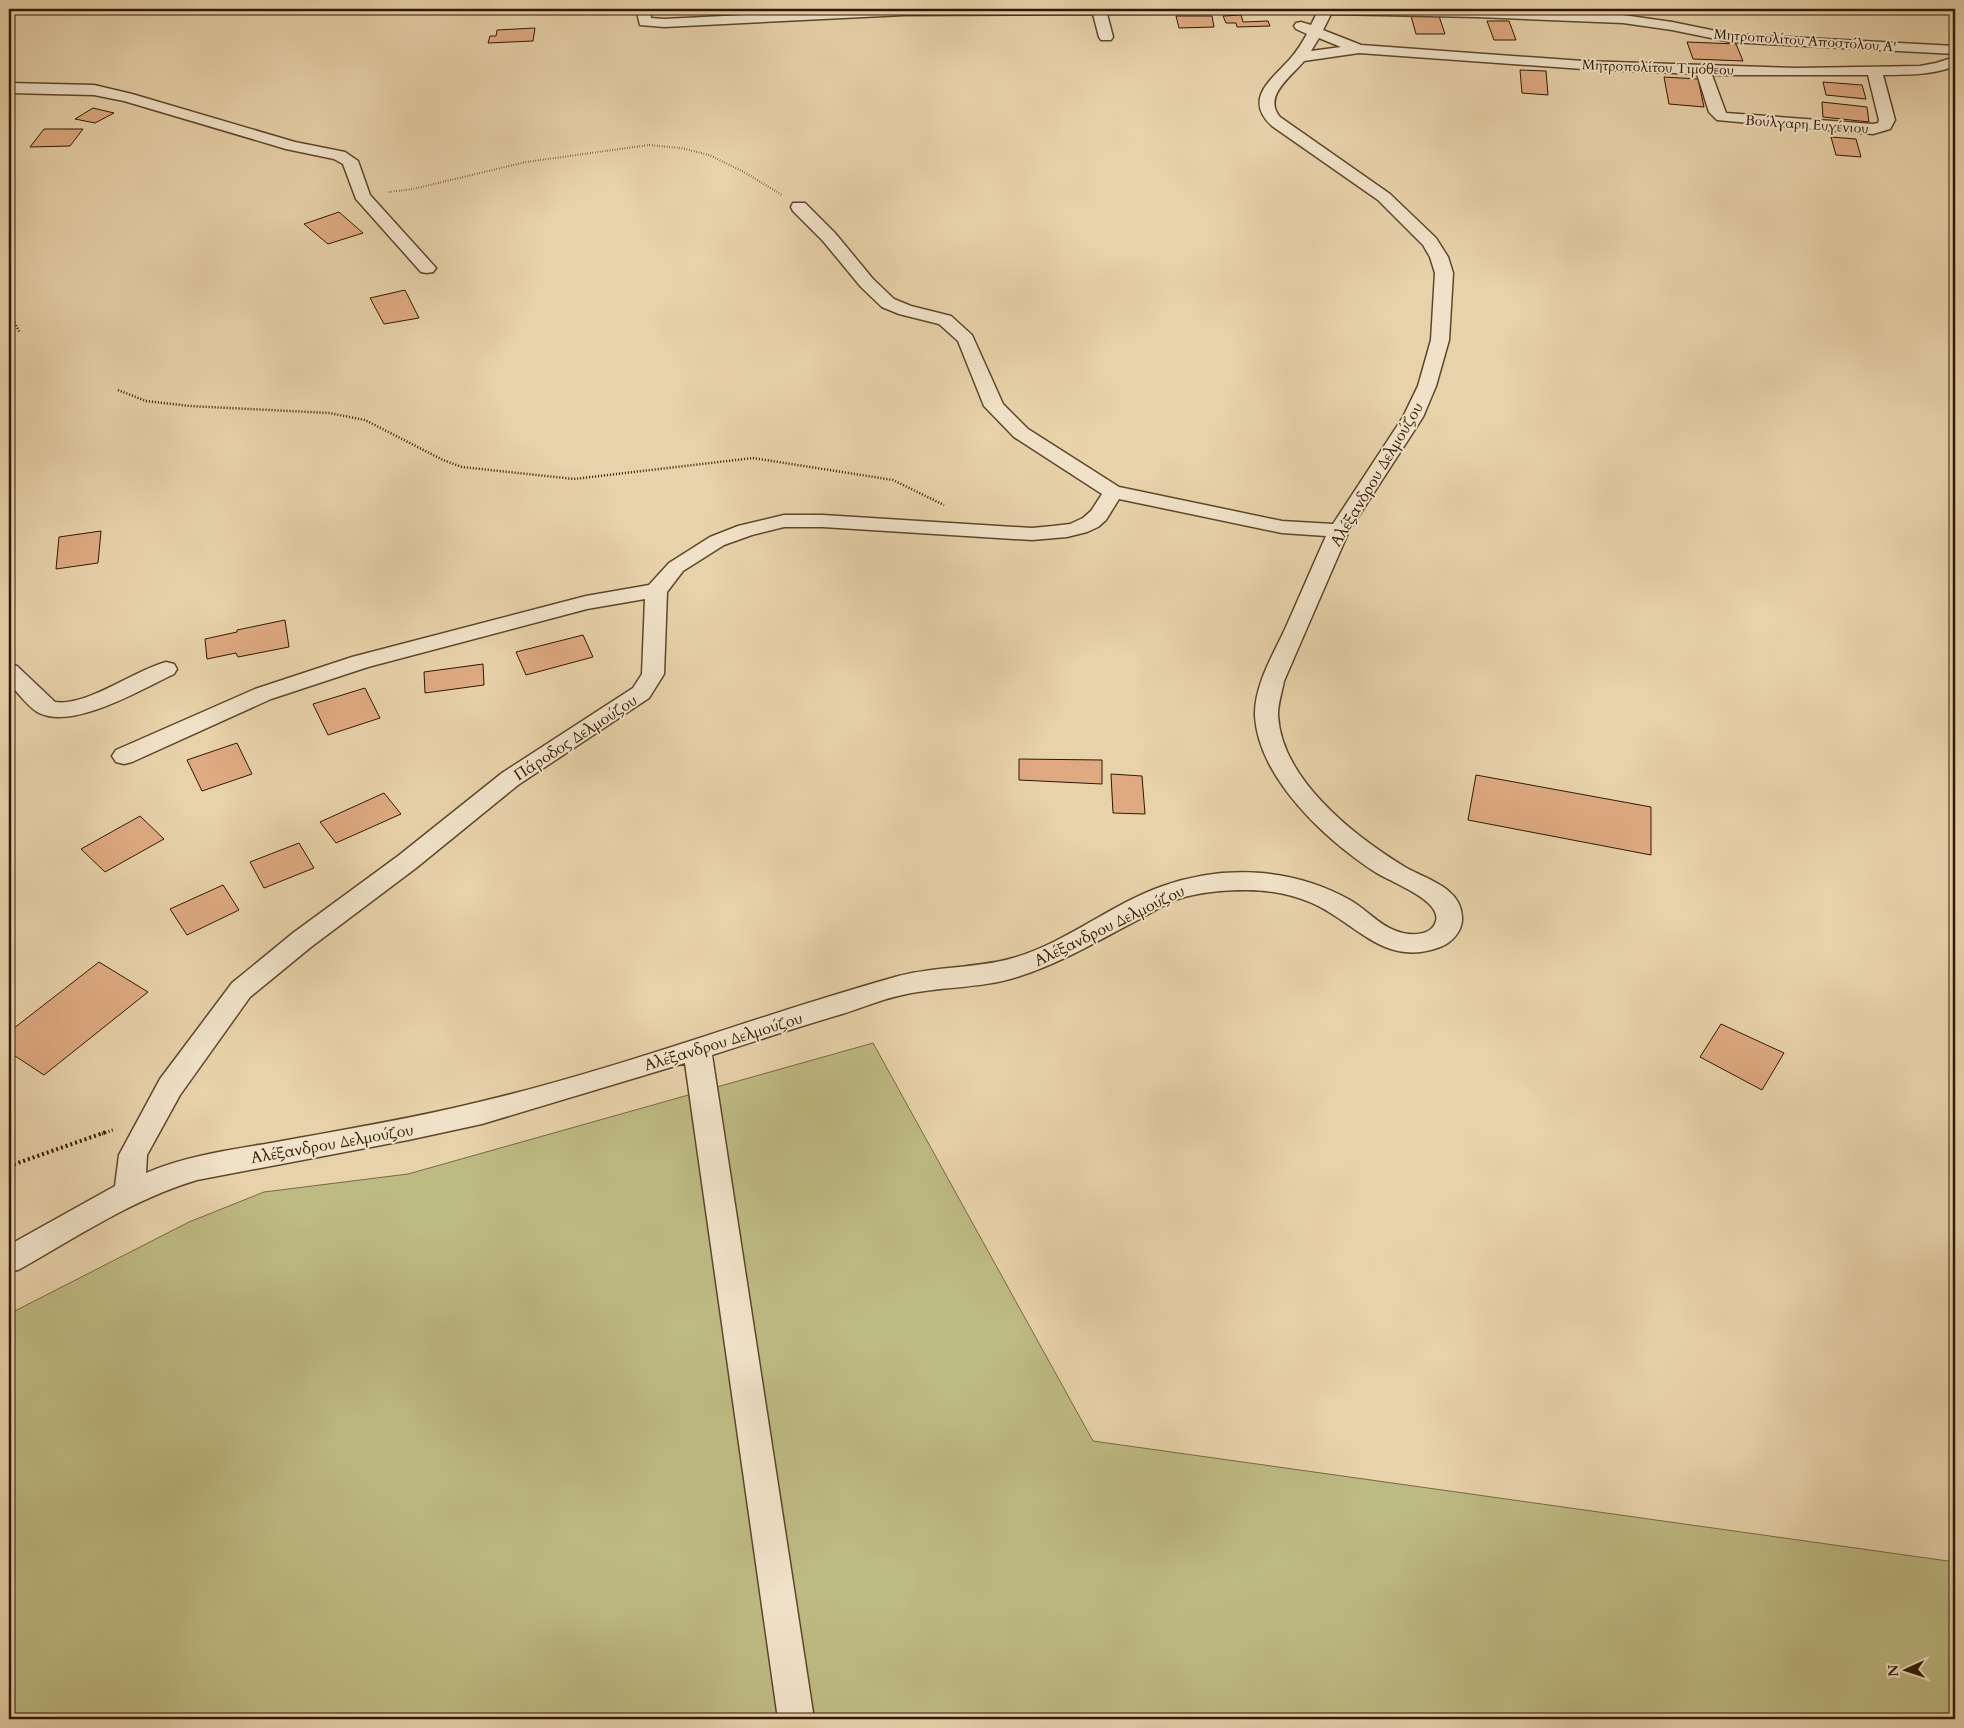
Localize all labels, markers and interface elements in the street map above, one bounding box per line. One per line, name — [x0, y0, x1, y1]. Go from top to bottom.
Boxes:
street label: Μητροπολίτου Αποστόλου Α' — [1713, 25, 1897, 56]
street label: Μητροπολίτου Τιμόθεου — [1582, 55, 1734, 80]
street label: Βούλγαρη Ευγένιου — [1745, 111, 1869, 138]
street label: Αλέξανδρου Δελμούζου — [1325, 398, 1429, 551]
street label: Πάροδος Δελμούζου — [510, 690, 642, 786]
street label: Αλέξανδρου Δελμούζου — [1031, 880, 1188, 972]
street label: Αλέξανδρου Δελμούζου — [641, 1007, 805, 1077]
street label: Αλέξανδρου Δελμούζου — [249, 1119, 415, 1169]
north arrow — [1882, 1646, 1932, 1696]
text: N — [1884, 1664, 1903, 1677]

